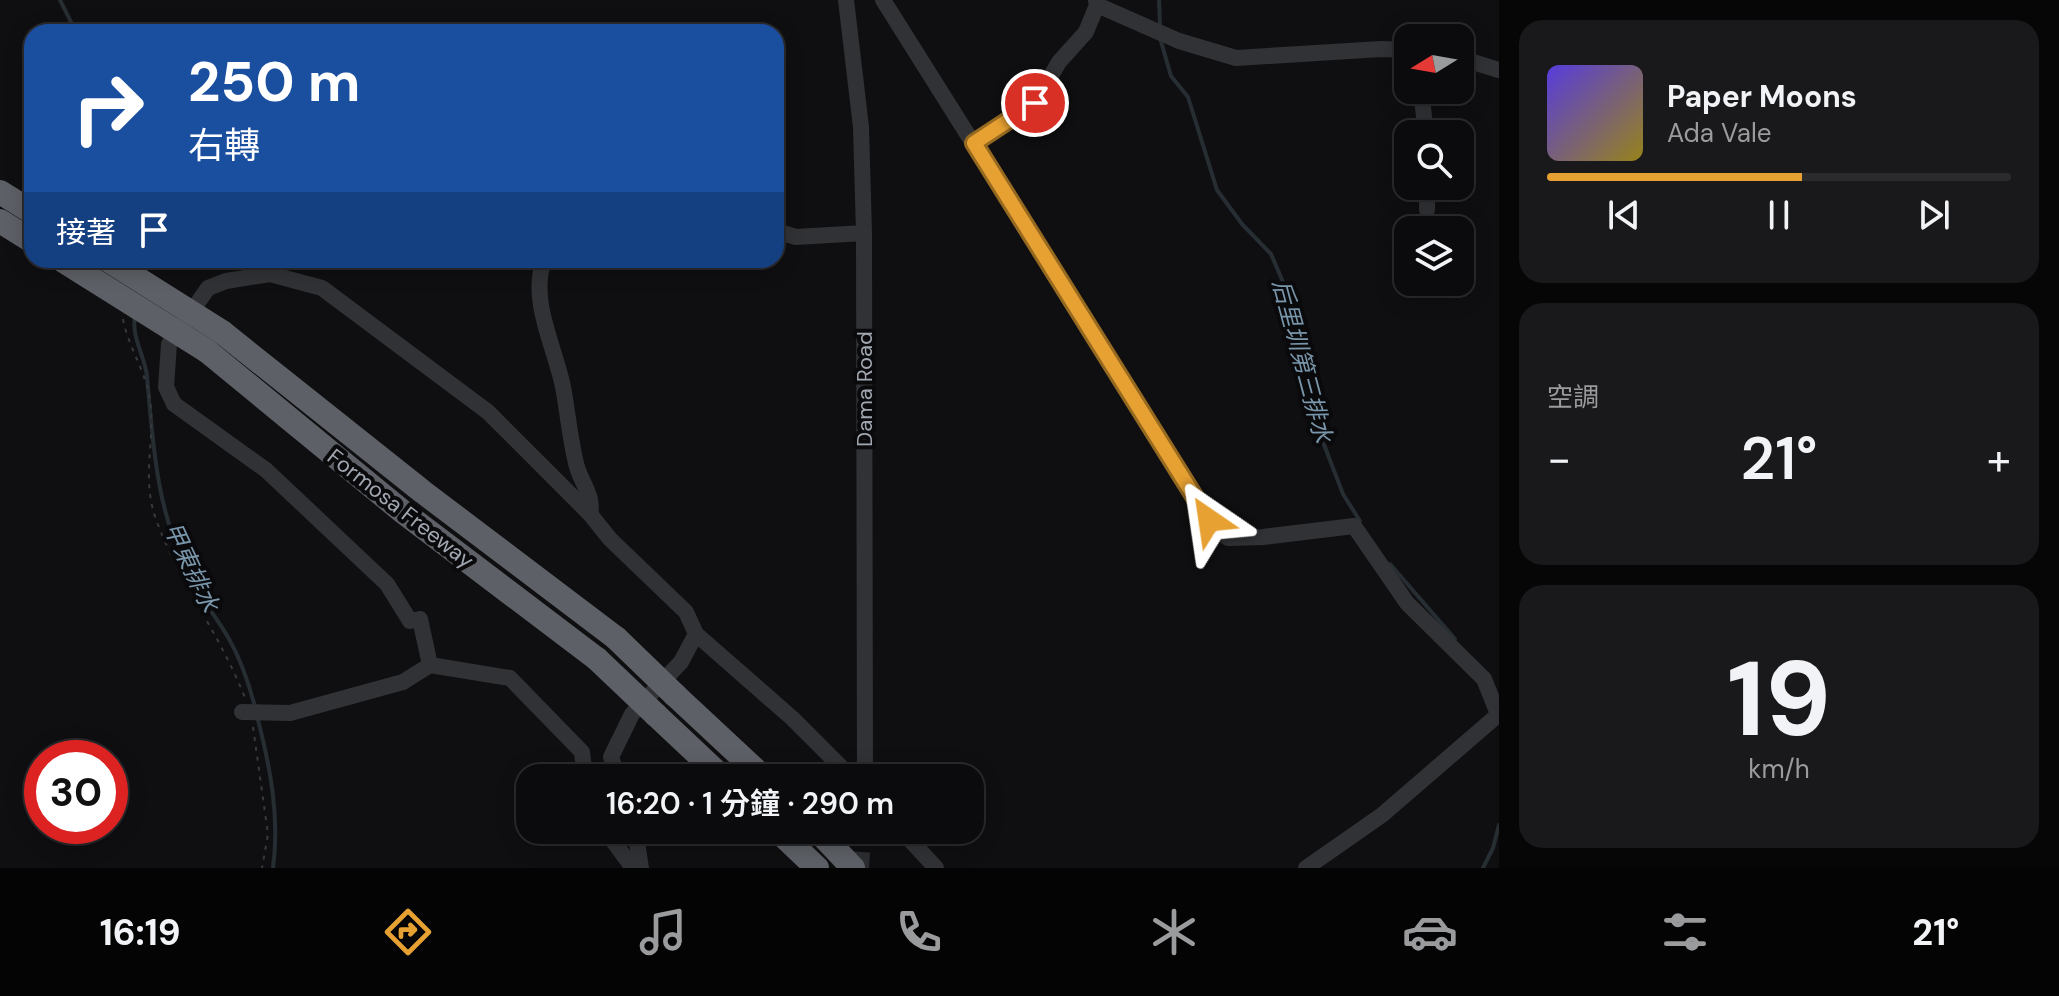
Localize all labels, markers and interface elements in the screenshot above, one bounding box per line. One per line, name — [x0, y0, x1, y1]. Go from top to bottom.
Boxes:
north arrow — [1394, 24, 1474, 104]
map controls — [1394, 24, 1474, 296]
text: 250 m — [188, 45, 360, 118]
icon: right — [56, 56, 160, 160]
pin — [1001, 69, 1069, 137]
text: Paper Moons — [1667, 77, 1857, 116]
icon: arrive — [1013, 81, 1057, 125]
text: Ada Vale — [1667, 116, 1772, 150]
button: search — [1394, 120, 1474, 200]
text: 右轉 — [188, 122, 260, 169]
icon: previous — [1602, 193, 1646, 237]
icon: pause — [1757, 193, 1801, 237]
icon: next — [1912, 193, 1956, 237]
icon: arrive — [132, 208, 176, 252]
text: 接著 — [56, 213, 116, 252]
button: layers — [1394, 216, 1474, 296]
water label: 后里圳第三排水 — [1266, 276, 1339, 447]
street label: Dama Road — [850, 331, 879, 447]
text: 空調 — [1547, 380, 1599, 414]
text: 21° — [1741, 419, 1817, 498]
text: − — [1547, 430, 1571, 488]
text: + — [1987, 430, 2011, 488]
street label: Formosa Freeway — [322, 442, 480, 575]
position arrow — [1167, 478, 1251, 562]
water label: 甲東排水 — [157, 517, 226, 618]
text: 19 — [1727, 632, 1831, 767]
speed limit sign: 30 — [24, 740, 128, 844]
text: km/h — [1748, 752, 1810, 786]
text: 16:20 · 1 分鐘 · 290 m — [606, 784, 894, 823]
icon: directions — [380, 904, 436, 960]
icon: music — [635, 904, 691, 960]
icon: phone — [891, 904, 947, 960]
icon: climate — [1146, 904, 1202, 960]
icon: car — [1402, 904, 1458, 960]
icon: filters — [1657, 904, 1713, 960]
text: 16:19 — [100, 909, 181, 956]
text: 21° — [1912, 909, 1959, 956]

